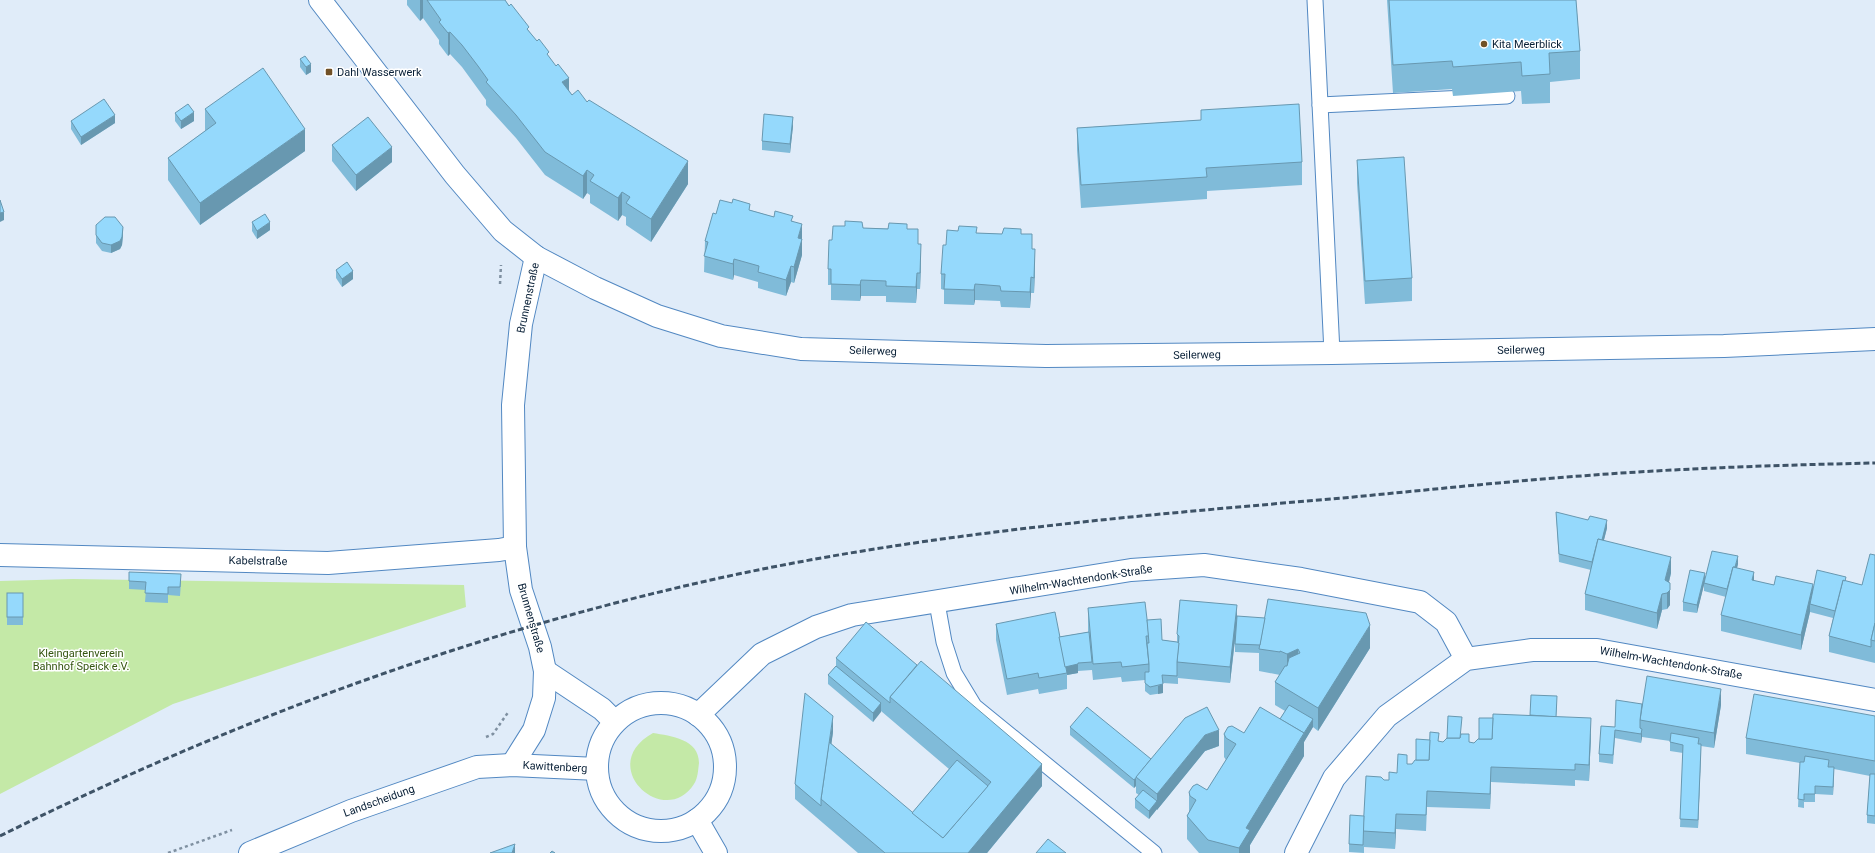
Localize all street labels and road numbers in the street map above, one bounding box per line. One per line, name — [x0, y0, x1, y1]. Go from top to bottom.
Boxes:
street label: Brunnenstraße — [514, 261, 542, 334]
street label: Seilerweg — [1497, 343, 1545, 357]
street label: Seilerweg — [849, 344, 897, 358]
street label: Seilerweg — [1173, 348, 1221, 362]
street label: Kabelstraße — [229, 554, 288, 568]
street label: Wilhelm-Wachtendonk-Straße — [1009, 562, 1153, 598]
street label: Brunnenstraße — [515, 582, 547, 654]
street label: Wilhelm-Wachtendonk-Straße — [1599, 644, 1743, 682]
street label: Kawittenberg — [522, 759, 588, 775]
street label: Landscheidung — [342, 782, 416, 820]

